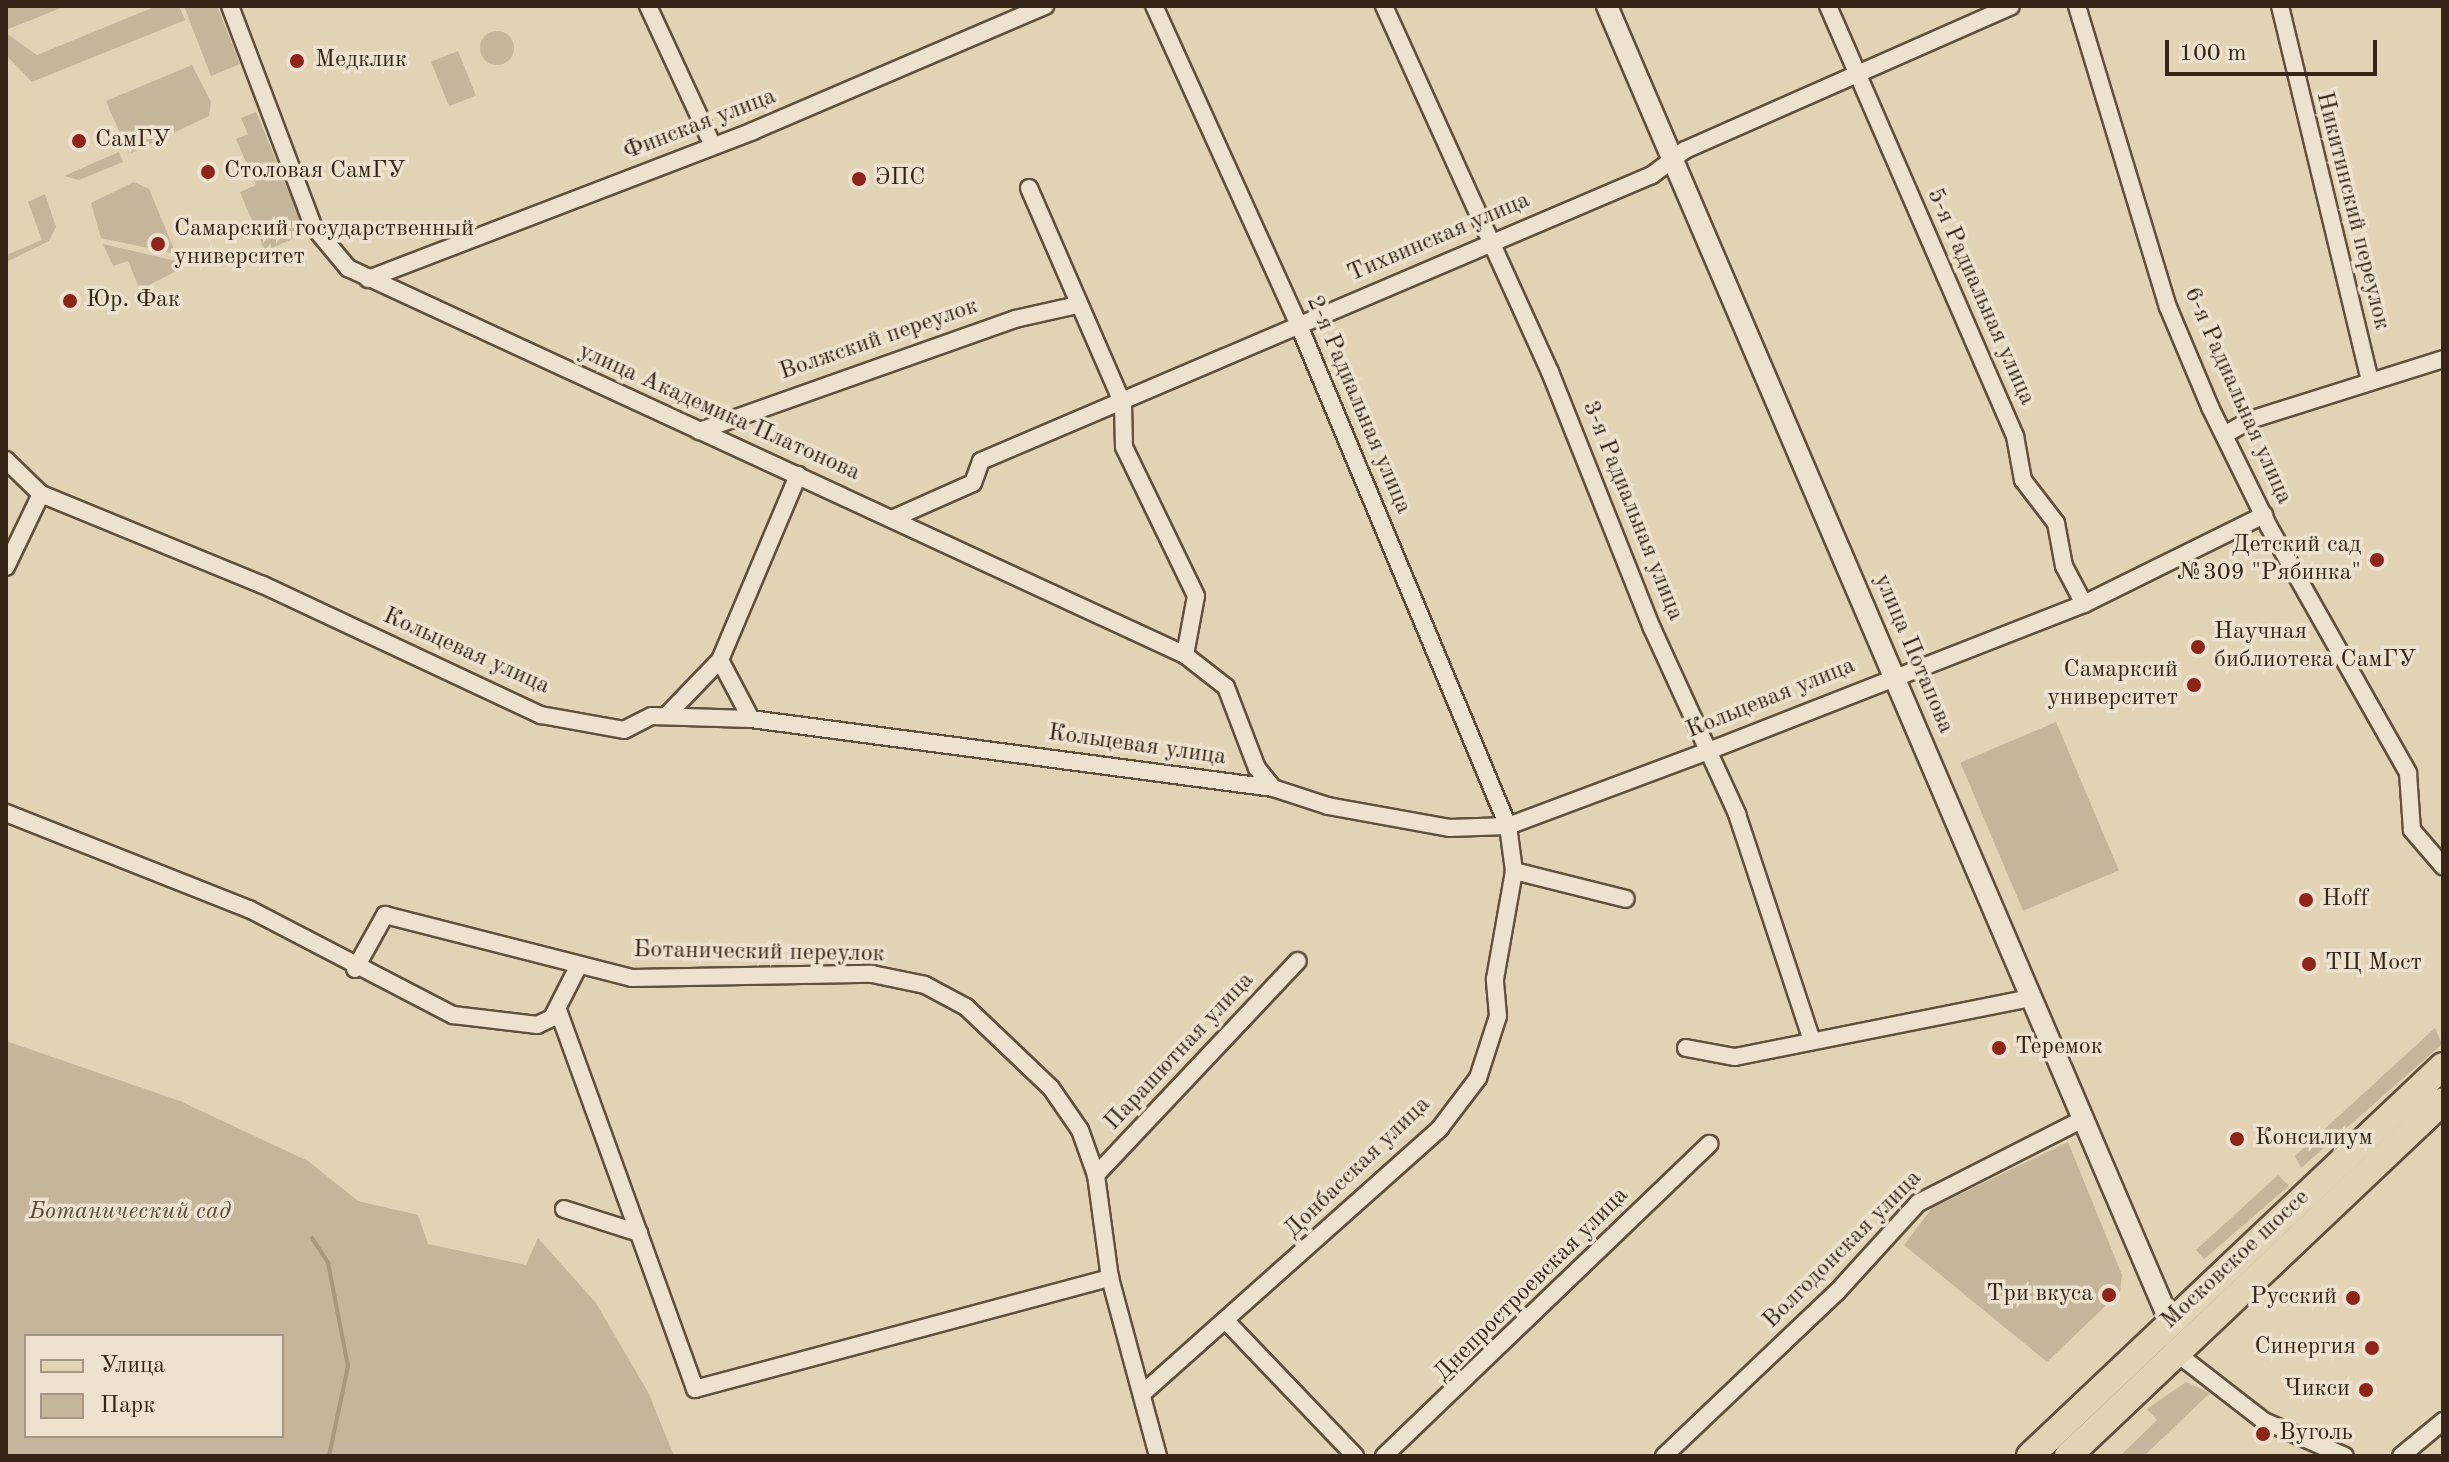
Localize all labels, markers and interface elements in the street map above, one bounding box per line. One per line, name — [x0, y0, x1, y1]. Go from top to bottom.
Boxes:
scale bar — [2169, 24, 2381, 74]
text: 100 m — [2179, 42, 2247, 66]
place label: Медклик — [315, 47, 407, 75]
marker: Медклик — [286, 50, 308, 72]
street label: Финская улица — [620, 83, 780, 167]
street label: Никитинский переулок — [2308, 89, 2396, 333]
place label: СамГУ — [95, 127, 171, 155]
marker: СамГУ — [70, 132, 88, 150]
place label: Столовая СамГУ — [224, 158, 406, 186]
marker: Столовая СамГУ — [199, 163, 217, 181]
place label: ЭПС — [875, 165, 925, 193]
marker: ЭПС — [850, 170, 868, 188]
street label: 5-я Радиальная улица — [1919, 184, 2041, 410]
street label: Тихвинская улица — [1344, 187, 1534, 289]
place label: Самарский государственный университет — [174, 216, 474, 272]
marker: Самарский государственный университет — [149, 235, 167, 253]
street label: 6-я Радиальная улица — [2176, 283, 2298, 509]
place label: Юр. Фак — [86, 287, 180, 315]
marker: Юр. Фак — [61, 292, 79, 310]
street label: 2-я Радиальная улица — [1299, 292, 1417, 518]
street label: Волжский переулок — [776, 293, 982, 387]
street label: улица Академика Платонова — [574, 338, 864, 488]
street label: 3-я Радиальная улица — [1575, 397, 1689, 625]
place label: Детский сад №309 "Рябинка" — [2177, 532, 2361, 588]
marker: Детский сад №309 "Рябинка" — [2368, 551, 2386, 569]
street label: улица Потапова — [1866, 570, 1960, 738]
street label: Кольцевая улица — [378, 602, 554, 702]
place label: Научная библиотека СамГУ — [2214, 619, 2417, 675]
marker: Научная библиотека СамГУ — [2189, 638, 2207, 656]
street label: Кольцевая улица — [1682, 652, 1860, 746]
place label: Самарксий университет — [2047, 657, 2178, 713]
marker: Самарксий университет — [2185, 676, 2203, 694]
street label: Кольцевая улица — [1046, 719, 1228, 773]
place label: Hoff — [2322, 886, 2369, 914]
marker: Hoff — [2297, 891, 2315, 909]
street label: Ботанический переулок — [633, 936, 885, 970]
place label: ТЦ Мост — [2325, 950, 2422, 978]
marker: ТЦ Мост — [2300, 955, 2318, 973]
street label: Парашютная улица — [1099, 967, 1261, 1137]
place label: Теремок — [2015, 1034, 2103, 1062]
marker: Теремок — [1990, 1039, 2008, 1057]
street label: Донбасская улица — [1279, 1091, 1437, 1245]
place label: Консилиум — [2255, 1125, 2372, 1153]
marker: Консилиум — [2226, 1128, 2248, 1150]
street label: Волгодонская улица — [1758, 1165, 1928, 1335]
street label: Днепростроевская улица — [1429, 1182, 1635, 1388]
street label: Московское шоссе — [2156, 1184, 2316, 1336]
park label: Ботанический сад — [29, 1199, 231, 1227]
place label: Три вкуса — [1986, 1281, 2093, 1309]
place label: Русский — [2250, 1284, 2337, 1312]
marker: Три вкуса — [2100, 1286, 2118, 1304]
marker: Русский — [2344, 1289, 2362, 1307]
legend — [24, 1334, 284, 1438]
place label: Синергия — [2255, 1334, 2356, 1362]
marker: Синергия — [2363, 1339, 2381, 1357]
text: Улица — [100, 1354, 165, 1378]
place label: Чикси — [2284, 1376, 2350, 1404]
marker: Чикси — [2357, 1381, 2375, 1399]
text: Парк — [100, 1394, 155, 1418]
place label: Вуголь — [2279, 1420, 2353, 1448]
marker: Вуголь — [2254, 1425, 2272, 1443]

